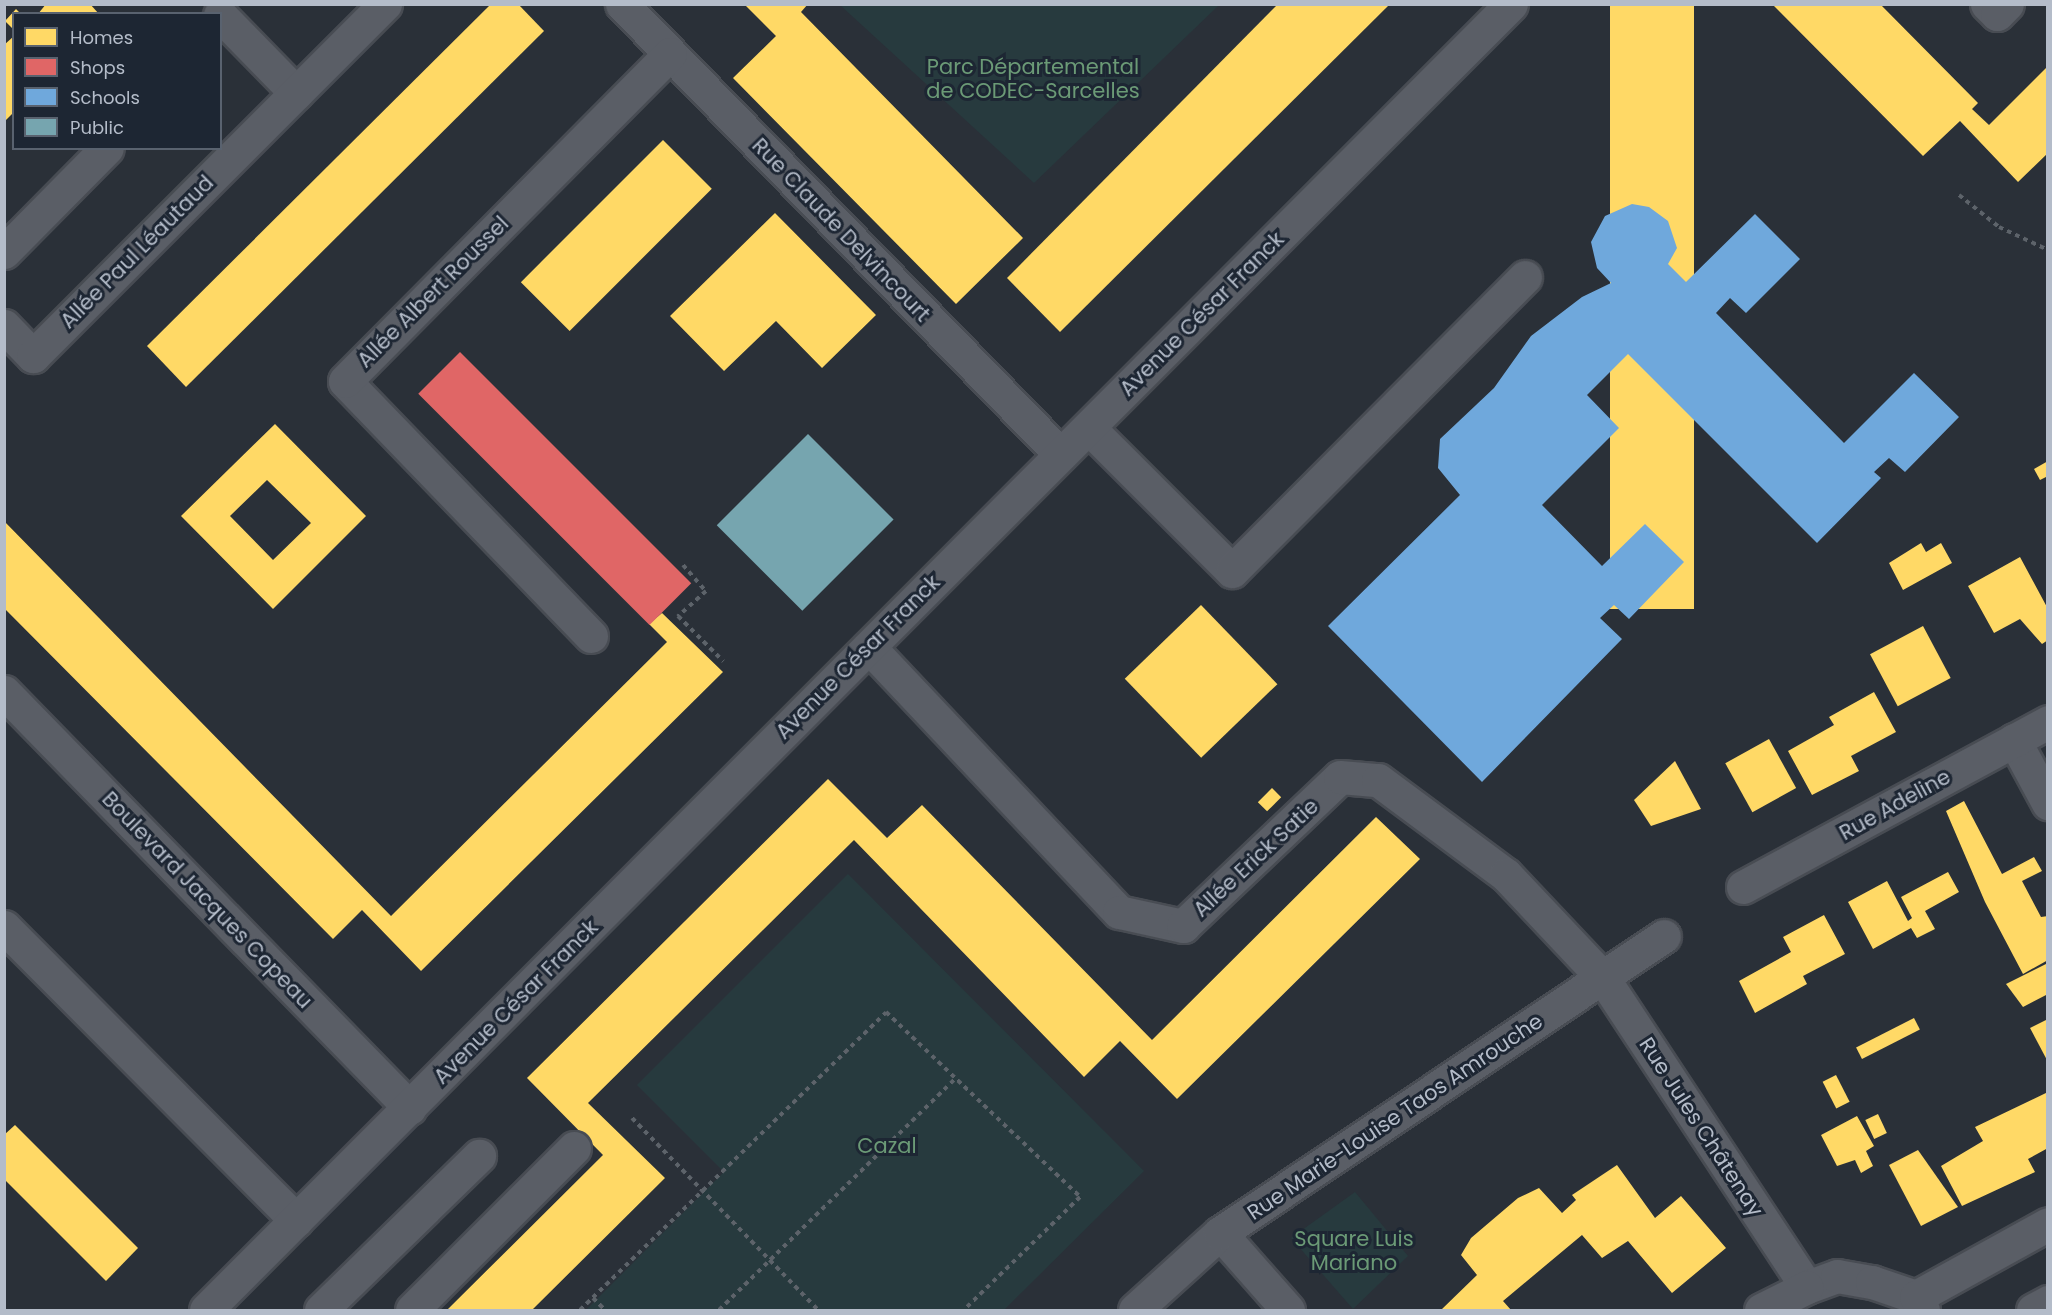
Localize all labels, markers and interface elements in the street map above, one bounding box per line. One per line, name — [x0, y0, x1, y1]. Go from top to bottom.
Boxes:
legend — [12, 12, 222, 150]
text: Homes — [70, 25, 133, 50]
park label: Parc Départemental de CODEC-Sarcelles — [926, 54, 1140, 104]
text: Shops — [70, 55, 125, 80]
text: Schools — [70, 85, 140, 110]
text: Public — [70, 115, 124, 140]
street label: Rue Claude Delvincourt — [747, 133, 935, 327]
street label: Allée Paul Léautaud — [55, 170, 219, 334]
street label: Allée Albert Roussel — [352, 211, 514, 373]
street label: Avenue César Franck — [1115, 227, 1289, 401]
street label: Avenue César Franck — [771, 570, 945, 744]
street label: Rue Adeline — [1835, 764, 1955, 846]
street label: Boulevard Jacques Copeau — [97, 786, 317, 1014]
street label: Allée Erick Satie — [1188, 794, 1324, 922]
street label: Avenue César Franck — [429, 915, 603, 1089]
street label: Rue Marie-Louise Taos Amrouche — [1243, 1009, 1547, 1225]
street label: Rue Jules Châtenay — [1634, 1033, 1768, 1221]
park label: Cazal — [857, 1133, 917, 1159]
park label: Square Luis Mariano — [1294, 1226, 1414, 1276]

